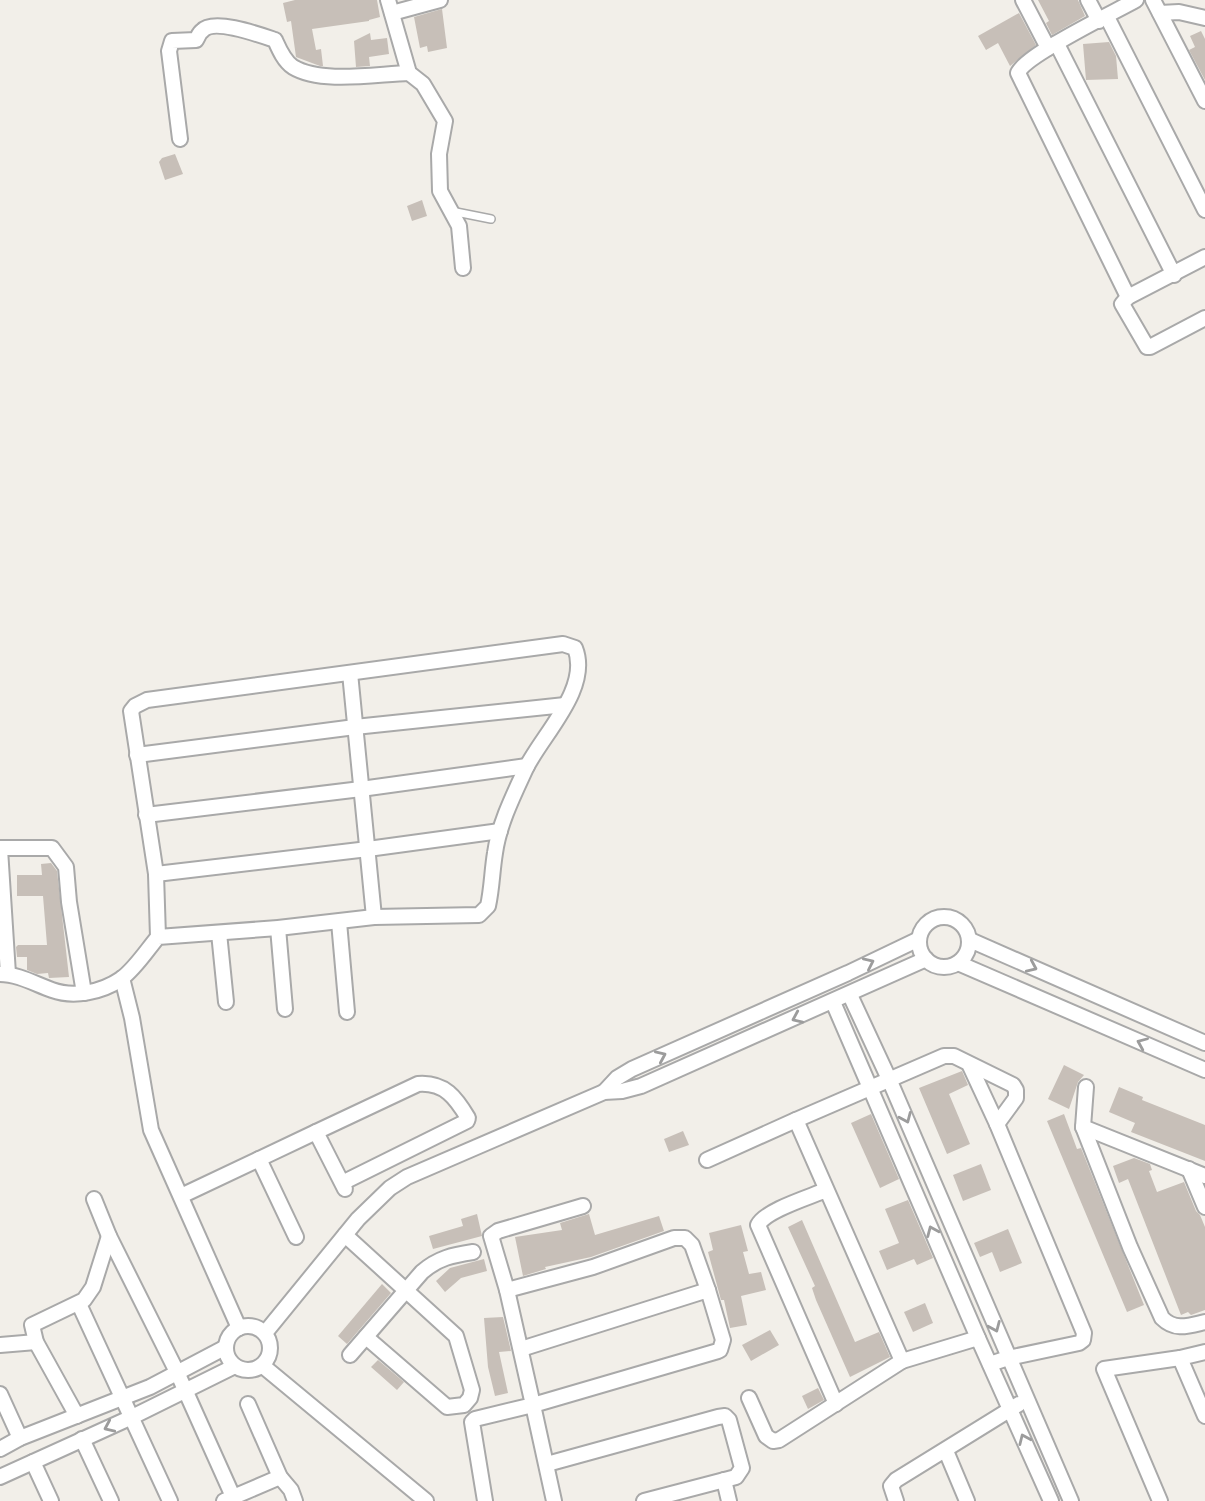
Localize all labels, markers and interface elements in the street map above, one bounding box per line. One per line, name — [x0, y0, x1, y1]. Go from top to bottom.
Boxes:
one-way arrow — [862, 958, 874, 972]
one-way arrow — [1025, 959, 1037, 973]
one-way arrow — [792, 1010, 804, 1024]
one-way arrow — [1137, 1037, 1150, 1051]
one-way arrow — [654, 1050, 666, 1064]
one-way arrow — [898, 1111, 912, 1123]
one-way arrow — [926, 1225, 940, 1238]
one-way arrow — [987, 1320, 1001, 1333]
one-way arrow — [104, 1419, 116, 1433]
one-way arrow — [1018, 1433, 1032, 1446]

